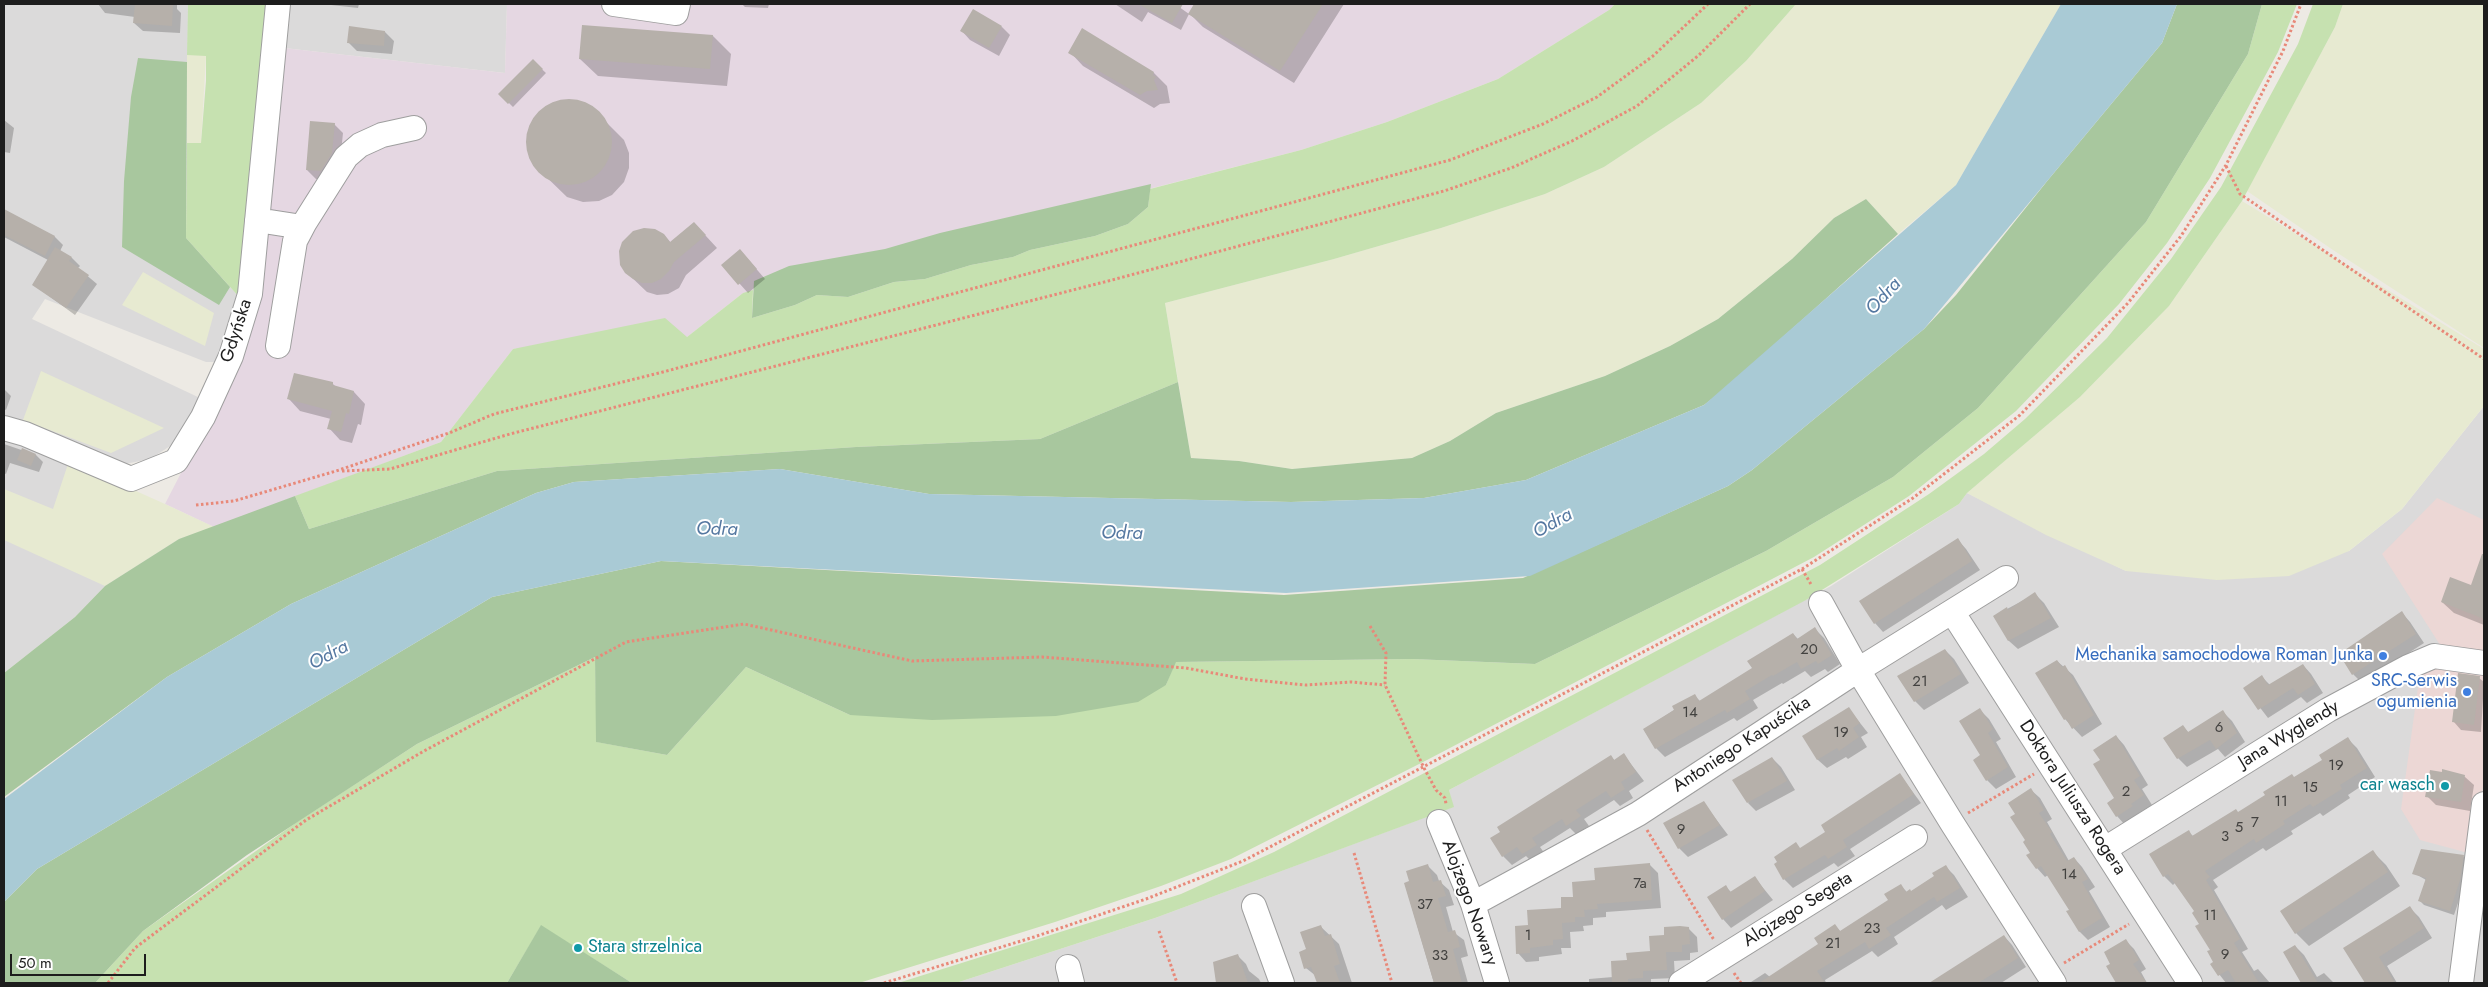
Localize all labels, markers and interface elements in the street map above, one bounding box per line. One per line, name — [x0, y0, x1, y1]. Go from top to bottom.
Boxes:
water label: Odra — [1862, 274, 1906, 320]
street label: Gdyńska — [217, 297, 257, 365]
water label: Odra — [1529, 504, 1577, 544]
water label: Odra — [696, 518, 738, 542]
water label: Odra — [1101, 522, 1143, 546]
water label: Odra — [305, 636, 353, 676]
house number: 20 — [1800, 641, 1818, 659]
place label: Mechanika samochodowa Roman Junka — [2075, 645, 2373, 667]
marker: Mechanika samochodowa Roman Junka — [2377, 650, 2389, 662]
place label: SRC-Serwis ogumienia — [2371, 671, 2457, 714]
house number: 21 — [1912, 673, 1928, 691]
marker: SRC-Serwis ogumienia — [2461, 686, 2473, 698]
street label: Antoniego Kapuścika — [1669, 692, 1815, 798]
street label: Jana Wyglendy — [2235, 697, 2343, 773]
house number: 14 — [1682, 704, 1698, 722]
street label: Doktora Juliusza Rogera — [2014, 717, 2130, 879]
house number: 6 — [2215, 719, 2223, 737]
house number: 19 — [1833, 724, 1849, 742]
house number: 19 — [2328, 757, 2344, 775]
place label: car wasch — [2360, 775, 2435, 797]
house number: 15 — [2302, 779, 2318, 797]
marker: car wasch — [2439, 780, 2451, 792]
house number: 2 — [2122, 783, 2130, 801]
house number: 11 — [2274, 793, 2288, 811]
house number: 7 — [2251, 814, 2259, 832]
house number: 5 — [2235, 819, 2243, 837]
house number: 9 — [1677, 821, 1685, 839]
house number: 3 — [2221, 828, 2229, 846]
street label: Alojzego Nowary — [1436, 837, 1502, 969]
house number: 14 — [2061, 866, 2077, 884]
street label: Alojzego Segeta — [1739, 868, 1857, 952]
house number: 7a — [1633, 875, 1647, 893]
house number: 37 — [1417, 896, 1433, 914]
house number: 11 — [2203, 907, 2217, 925]
house number: 23 — [1864, 920, 1880, 938]
house number: 1 — [1525, 927, 1531, 945]
house number: 21 — [1825, 935, 1841, 953]
place label: Stara strzelnica — [588, 937, 702, 959]
marker: Stara strzelnica — [572, 942, 584, 954]
scale bar — [12, 944, 149, 976]
house number: 9 — [2221, 946, 2229, 964]
house number: 33 — [1432, 947, 1448, 965]
text: 50 m — [18, 952, 52, 974]

